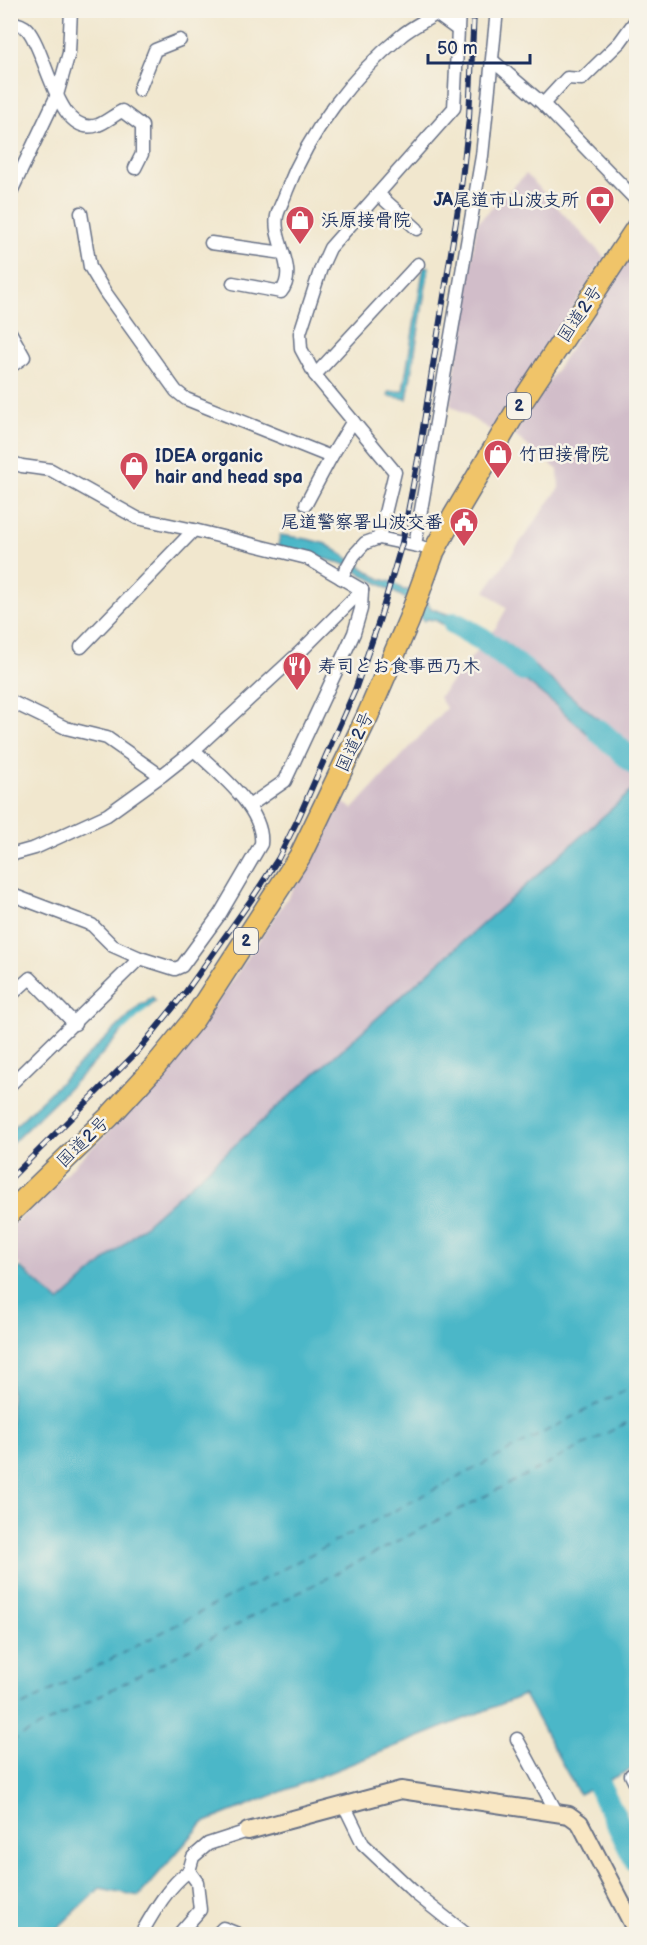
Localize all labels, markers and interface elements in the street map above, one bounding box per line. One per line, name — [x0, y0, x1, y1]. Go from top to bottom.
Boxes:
scale bar — [428, 27, 530, 65]
text: 50 m — [437, 38, 478, 59]
bank icon: JA尾道市山波支所 — [584, 184, 616, 226]
place label: JA尾道市山波支所 — [433, 190, 579, 211]
shop icon: 浜原接骨院 — [284, 204, 316, 246]
place label: 浜原接骨院 — [321, 210, 411, 231]
street label: 国道2号 — [553, 281, 607, 347]
road number: 2 — [507, 393, 531, 419]
shop icon: 竹田接骨院 — [482, 438, 514, 480]
place label: 竹田接骨院 — [519, 444, 609, 465]
place label: IDEA organic hair and head spa — [155, 446, 303, 488]
shop icon: IDEA organic hair and head spa — [118, 450, 150, 492]
public building icon: 尾道警察署山波交番 — [448, 506, 480, 548]
place label: 尾道警察署山波交番 — [281, 512, 443, 533]
restaurant icon: 寿司とお食事西乃木 — [281, 650, 313, 692]
place label: 寿司とお食事西乃木 — [318, 656, 480, 677]
street label: 国道2号 — [332, 708, 378, 776]
road number: 2 — [234, 928, 258, 954]
street label: 国道2号 — [52, 1112, 114, 1172]

